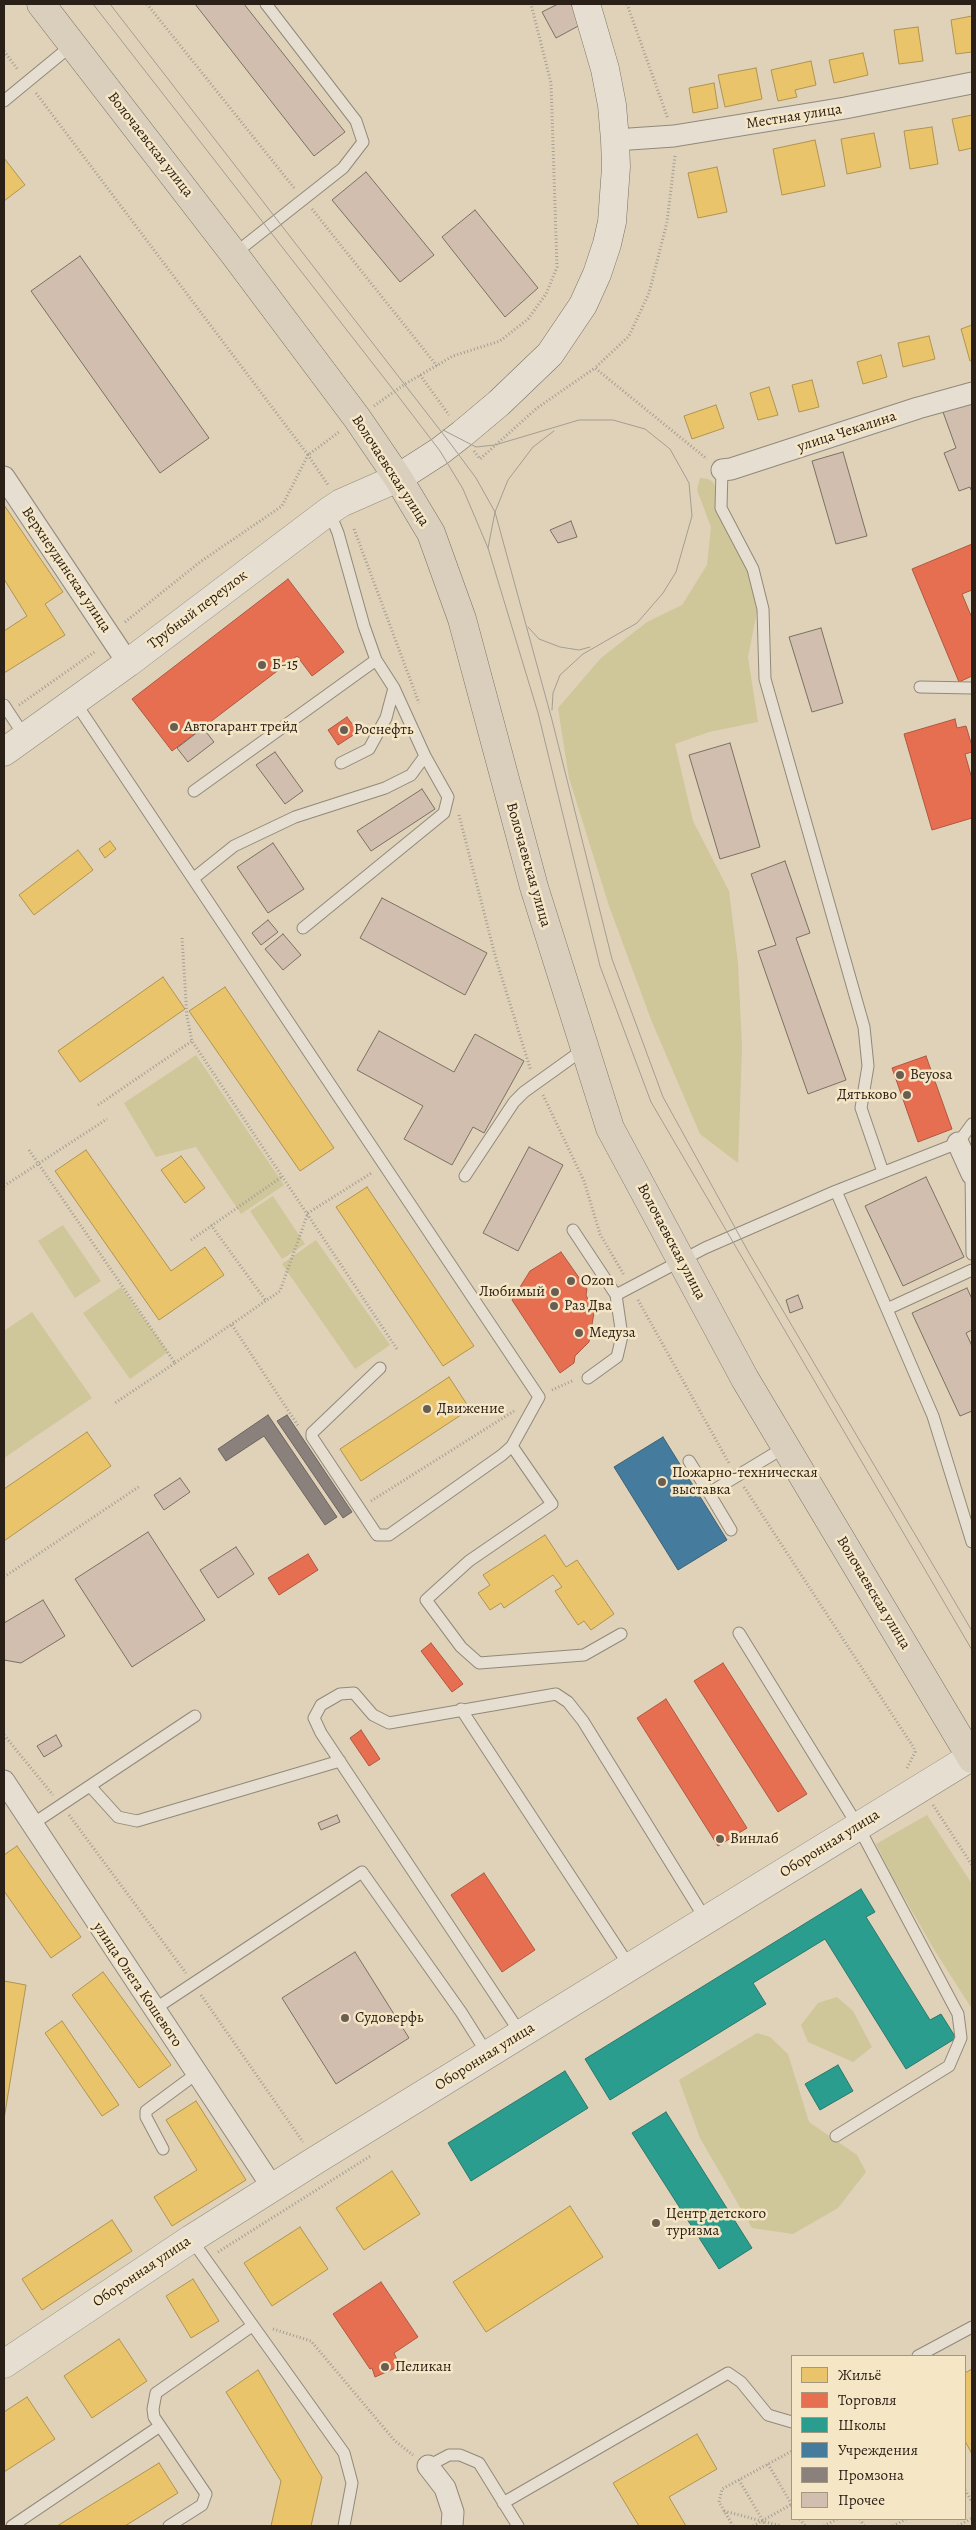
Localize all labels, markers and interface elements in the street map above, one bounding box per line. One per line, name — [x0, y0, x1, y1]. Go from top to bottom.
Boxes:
street label: Волочаевская улица — [103, 89, 197, 201]
street label: Местная улица — [745, 101, 843, 133]
street label: улица Чекалина — [795, 408, 899, 456]
street label: Волочаевская улица — [347, 412, 433, 530]
street label: Верхнеудинская улица — [17, 504, 115, 636]
street label: Трубный переулок — [145, 567, 251, 653]
place label: Б-15 — [272, 656, 298, 674]
marker: Б-15 — [256, 659, 268, 671]
place label: Автогарант трейд — [184, 718, 298, 736]
marker: Автогарант трейд — [168, 721, 180, 733]
place label: Роснефть — [354, 721, 414, 739]
marker: Роснефть — [338, 724, 350, 736]
street label: Волочаевская улица — [502, 801, 554, 929]
place label: Beyosa — [910, 1066, 952, 1084]
marker: Beyosa — [894, 1069, 906, 1081]
place label: Дятьково — [837, 1086, 897, 1104]
marker: Дятьково — [901, 1089, 913, 1101]
street label: Волочаевская улица — [633, 1181, 709, 1303]
place label: Ozon — [581, 1272, 614, 1290]
marker: Ozon — [565, 1275, 577, 1287]
place label: Любимый — [479, 1283, 545, 1301]
marker: Любимый — [549, 1286, 561, 1298]
place label: Раз Два — [564, 1297, 612, 1315]
marker: Раз Два — [548, 1300, 560, 1312]
place label: Медуза — [589, 1324, 636, 1342]
marker: Медуза — [573, 1327, 585, 1339]
place label: Движение — [437, 1400, 505, 1418]
marker: Движение — [421, 1403, 433, 1415]
place label: Пожарно-техническая выставка — [672, 1464, 818, 1499]
marker: Пожарно-техническая выставка — [656, 1476, 668, 1488]
street label: Волочаевская улица — [832, 1533, 914, 1653]
street label: Оборонная улица — [777, 1806, 883, 1882]
place label: Винлаб — [730, 1830, 779, 1848]
marker: Винлаб — [714, 1833, 726, 1845]
street label: улица Олега Кошевого — [89, 1919, 185, 2051]
place label: Судоверфь — [355, 2009, 424, 2027]
marker: Судоверфь — [339, 2012, 351, 2024]
street label: Оборонная улица — [432, 2019, 538, 2095]
place label: Центр детского туризма — [666, 2205, 766, 2240]
marker: Центр детского туризма — [650, 2217, 662, 2229]
street label: Оборонная улица — [90, 2233, 194, 2311]
legend — [791, 2355, 966, 2520]
place label: Пеликан — [395, 2358, 452, 2376]
marker: Пеликан — [379, 2361, 391, 2373]
text: Жильё — [838, 2365, 881, 2385]
text: Торговля — [838, 2390, 896, 2410]
text: Школы — [838, 2415, 886, 2435]
text: Учреждения — [838, 2440, 918, 2460]
text: Промзона — [838, 2465, 904, 2485]
text: Прочее — [838, 2490, 885, 2510]

